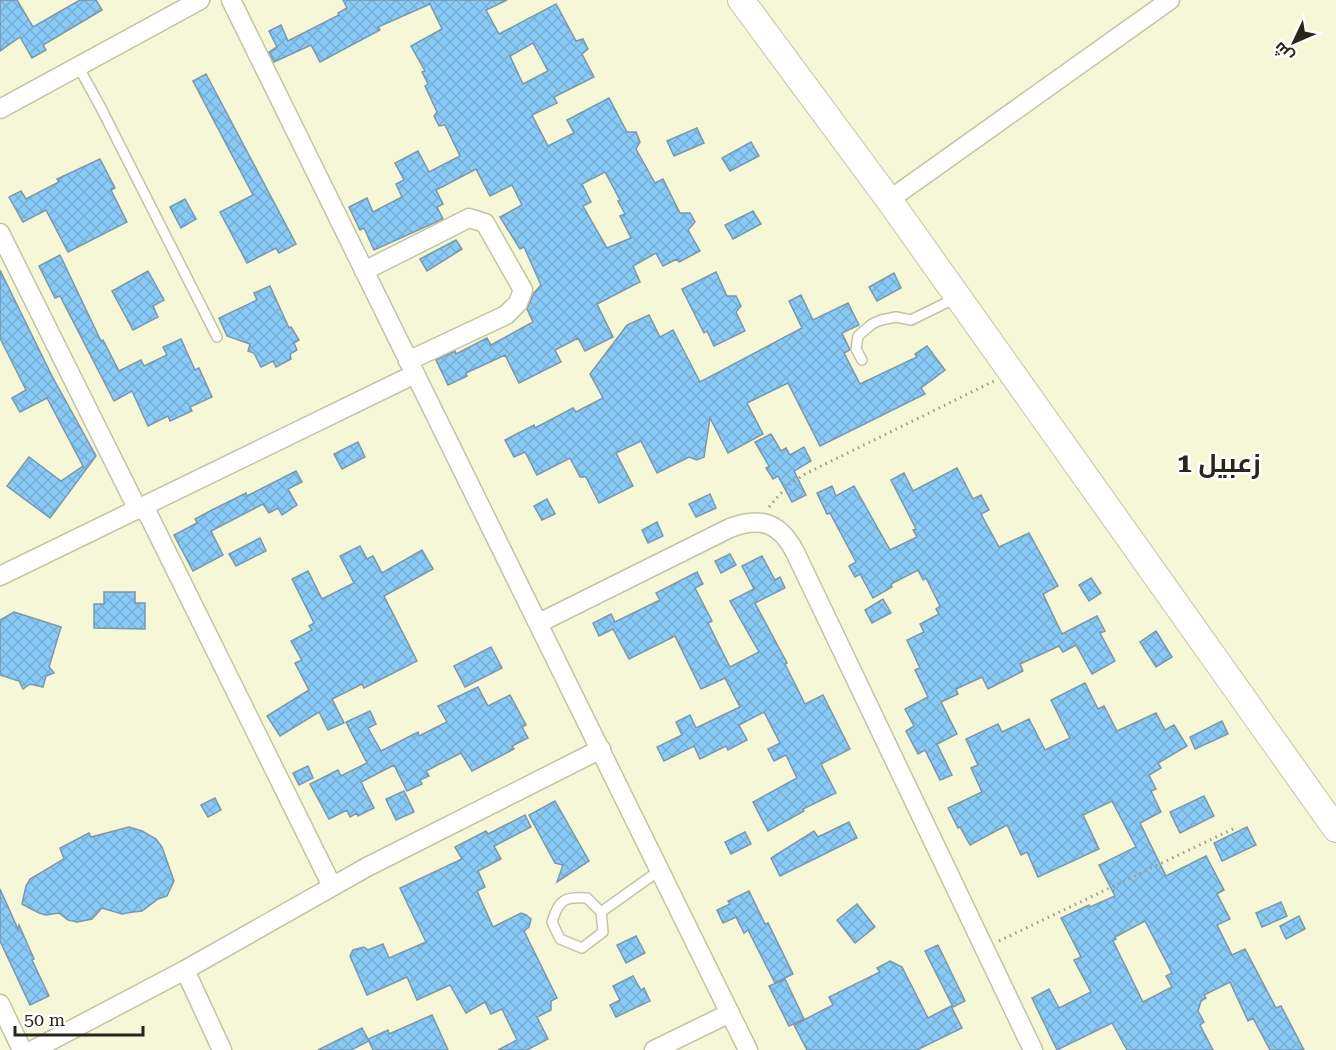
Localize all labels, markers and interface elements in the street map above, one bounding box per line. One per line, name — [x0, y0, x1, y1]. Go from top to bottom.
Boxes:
north arrow — [1264, 12, 1324, 72]
text: ش — [1270, 38, 1298, 66]
district label: زعبيل 1 — [1177, 448, 1261, 479]
scale bar — [15, 999, 142, 1037]
text: 50 m — [24, 1009, 65, 1030]

